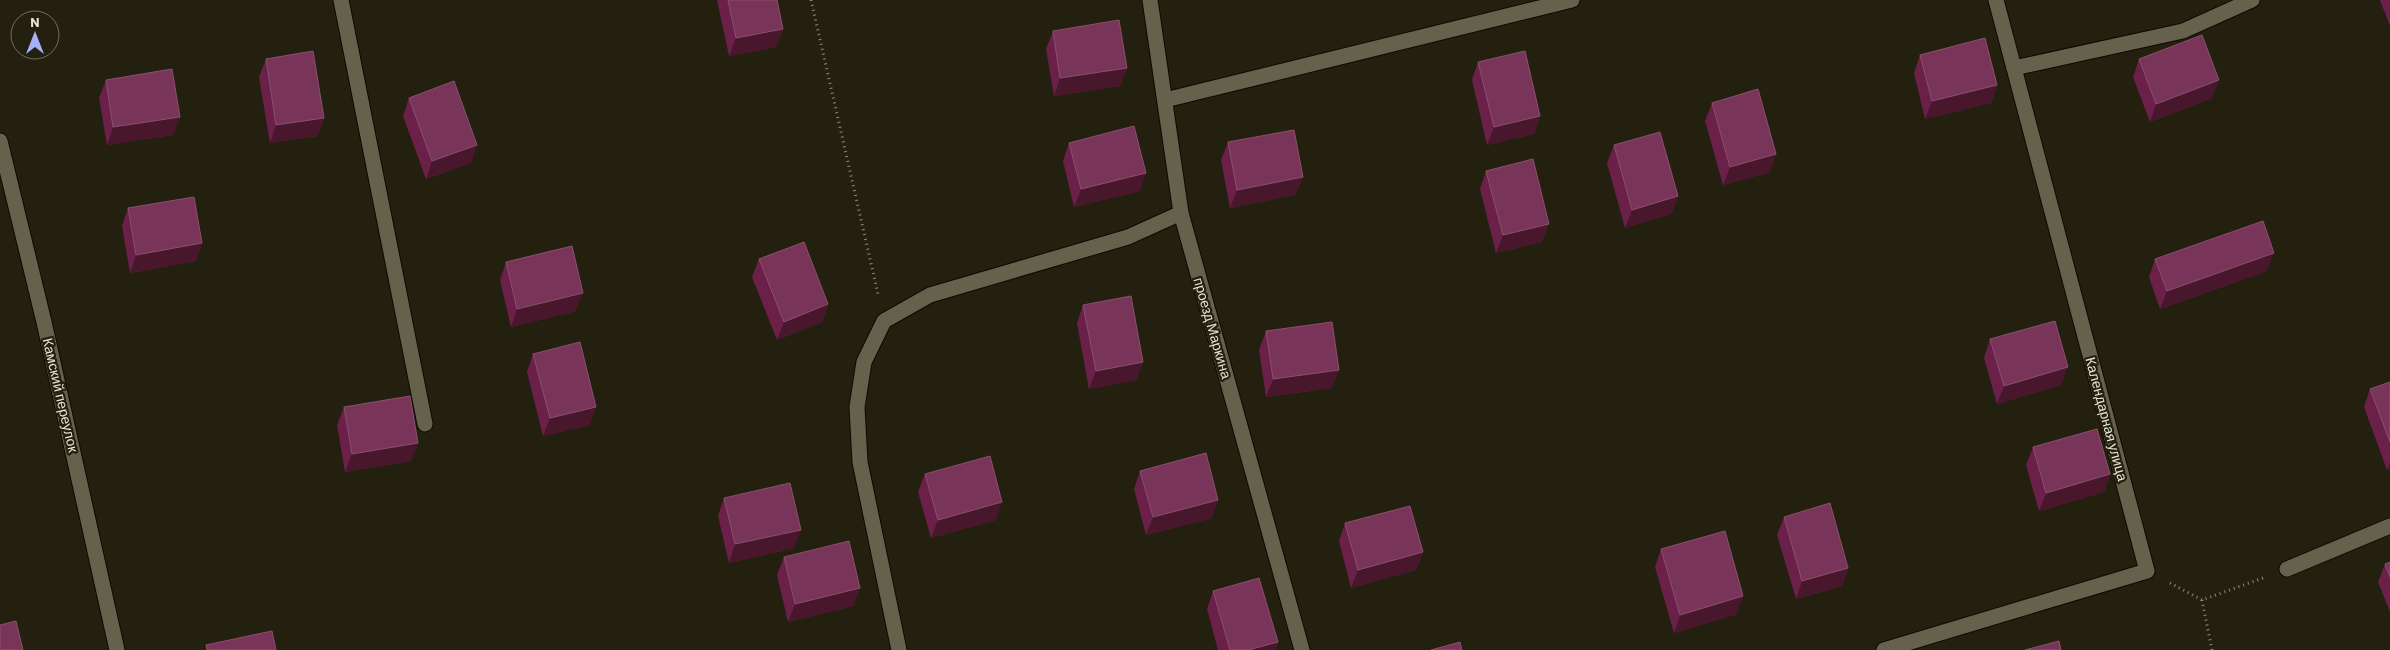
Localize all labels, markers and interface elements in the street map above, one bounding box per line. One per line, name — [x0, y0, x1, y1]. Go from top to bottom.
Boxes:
north arrow — [10, 10, 60, 60]
text: N — [30, 13, 40, 30]
street label: проезд Маркина — [1190, 275, 1236, 381]
street label: Камский переулок — [40, 336, 83, 455]
street label: Календарная улица — [2082, 355, 2132, 483]

